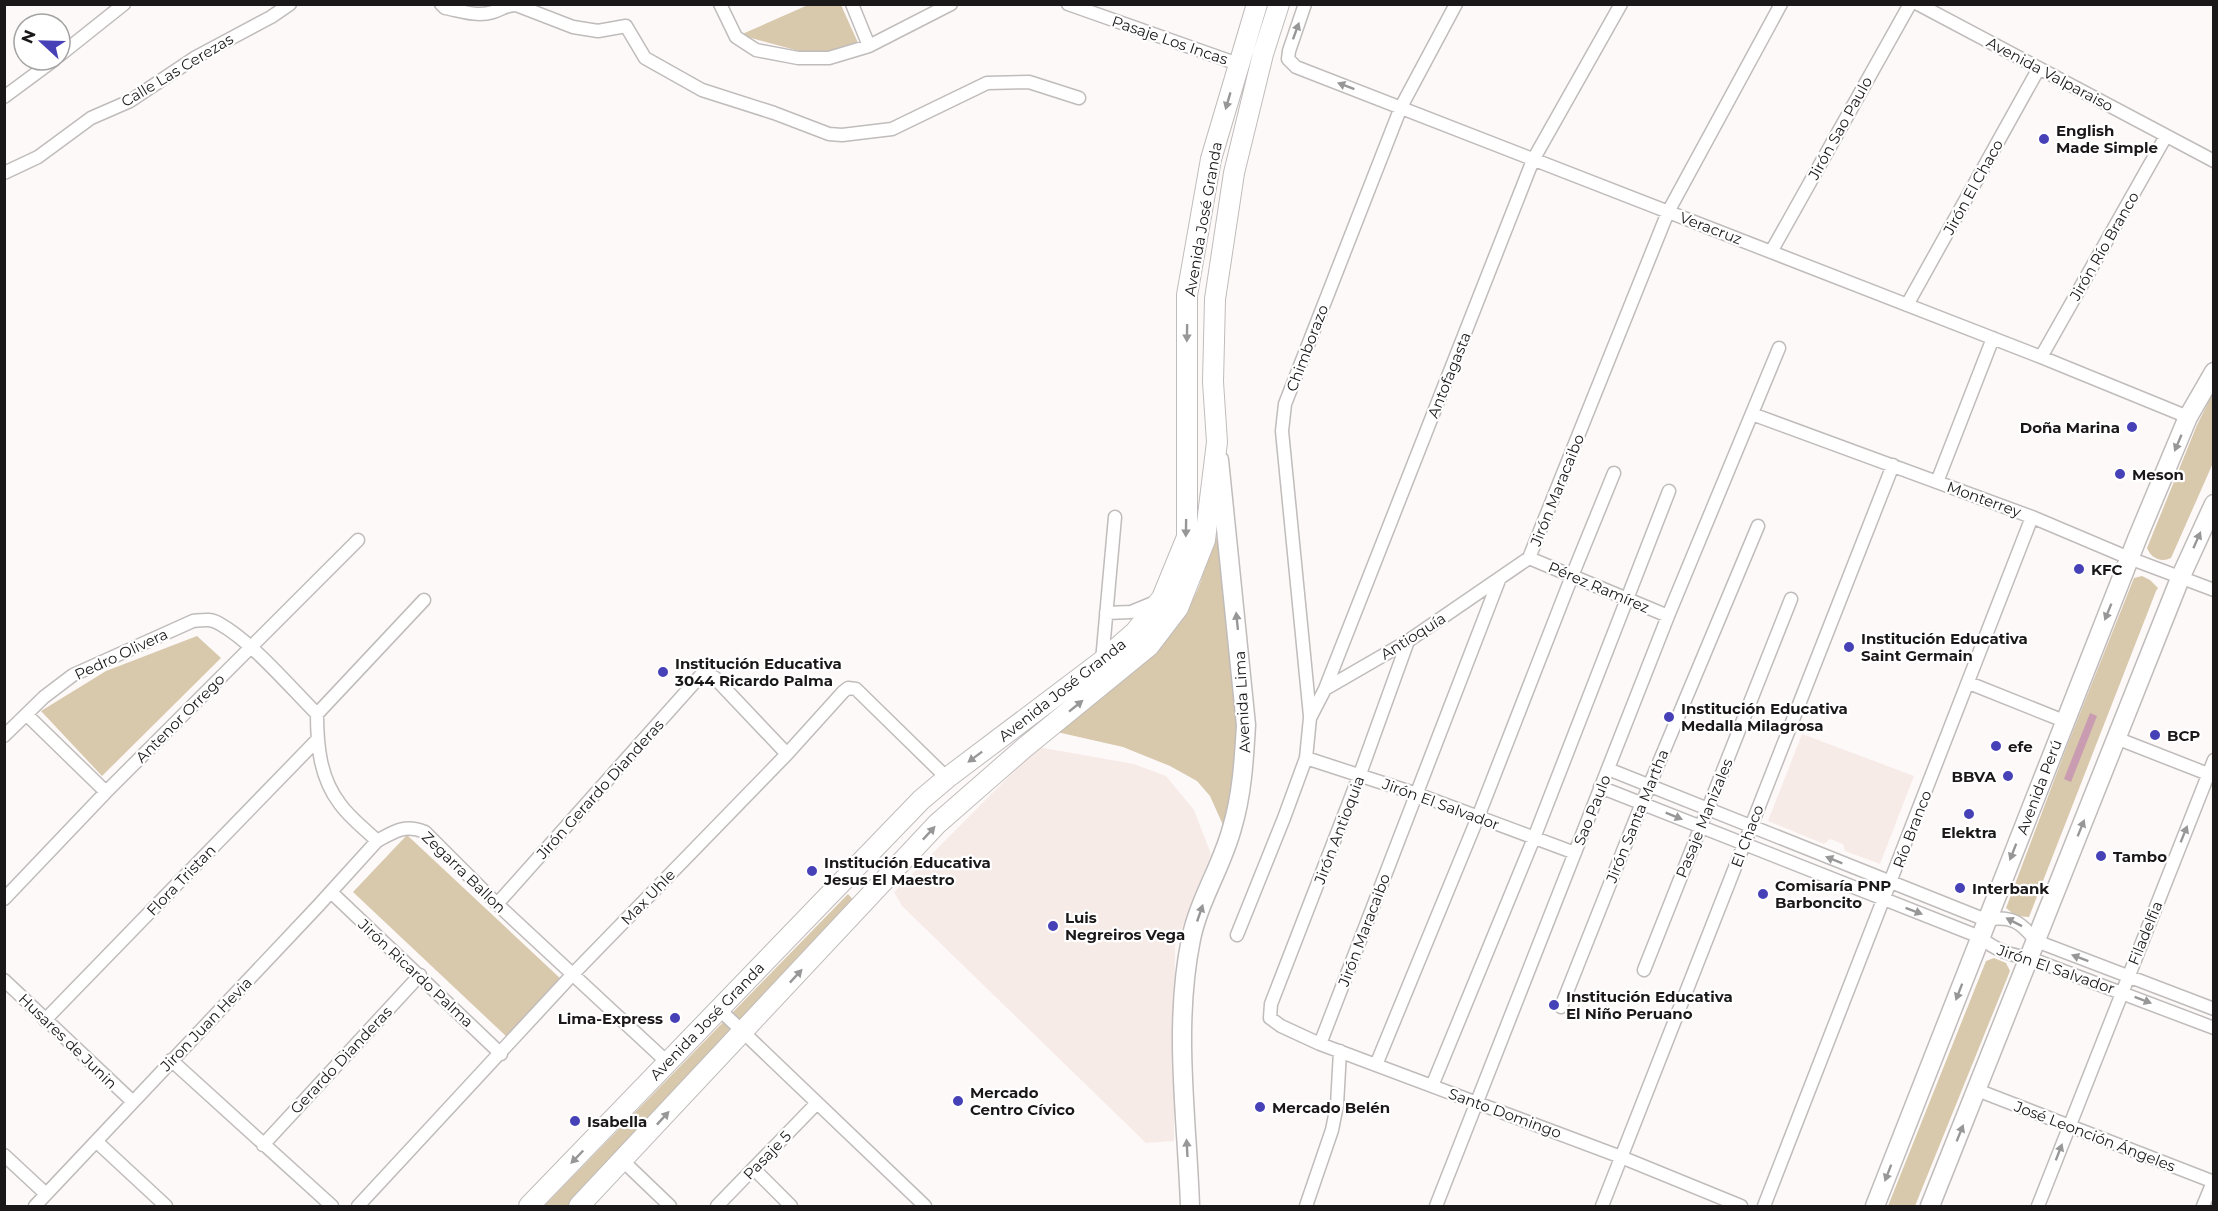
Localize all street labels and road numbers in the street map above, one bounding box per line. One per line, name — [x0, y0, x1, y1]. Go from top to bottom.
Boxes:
street label: Pasaje Los Incas — [1110, 11, 1230, 69]
street label: Calle Las Cerezas — [118, 29, 236, 111]
street label: Avenida Valparaiso — [1983, 33, 2117, 115]
street label: Jirón Sao Paulo — [1803, 73, 1876, 184]
street label: Jirón El Chaco — [1938, 136, 2007, 239]
street label: Avenida José Granda — [1180, 140, 1226, 298]
street label: Jirón Río Branco — [2065, 188, 2143, 305]
street label: Veracruz — [1677, 207, 1745, 249]
street label: Chimborazo — [1282, 302, 1332, 394]
street label: Antofagasta — [1423, 329, 1475, 421]
street label: Jirón Maracaibo — [1525, 431, 1588, 550]
street label: Monterrey — [1944, 477, 2025, 521]
street label: Pérez Ramírez — [1546, 557, 1653, 617]
street label: Antioquía — [1377, 608, 1449, 664]
street label: Pedro Olivera — [71, 624, 171, 684]
street label: Avenida José Granda — [994, 634, 1130, 746]
street label: Avenida Lima — [1230, 651, 1254, 753]
street label: Antenor Orrego — [131, 669, 229, 767]
street label: Jirón Gerardo Dianderas — [532, 715, 668, 863]
street label: Avenida Perú — [2012, 737, 2066, 837]
street label: Jirón Santa Martha — [1601, 747, 1672, 886]
street label: Pasaje Manizales — [1671, 756, 1737, 880]
street label: Sao Paulo — [1569, 772, 1615, 848]
street label: Jirón Antioquia — [1309, 773, 1368, 888]
street label: Jirón El Salvador — [1379, 774, 1502, 834]
street label: Río Branco — [1889, 787, 1935, 871]
street label: El Chaco — [1726, 802, 1768, 870]
street label: Zegarra Ballon — [418, 827, 510, 917]
street label: Flora Tristan — [142, 840, 220, 920]
street label: Max Uhle — [617, 865, 679, 929]
street label: Jirón Maracaibo — [1333, 871, 1394, 990]
street label: Filadelfia — [2124, 898, 2166, 968]
street label: Jirón Ricardo Palma — [354, 914, 478, 1031]
street label: Jirón El Salvador — [1994, 940, 2117, 998]
street label: Avenida José Granda — [646, 958, 768, 1084]
street label: Jiron Juan Hevia — [156, 973, 256, 1076]
street label: Husares de Junin — [15, 989, 121, 1093]
street label: Gerardo Dianderas — [286, 1002, 396, 1118]
street label: Santo Domingo — [1446, 1084, 1564, 1142]
street label: José Leonción Ángeles — [2011, 1096, 2178, 1176]
street label: Pasaje 5 — [739, 1126, 795, 1184]

